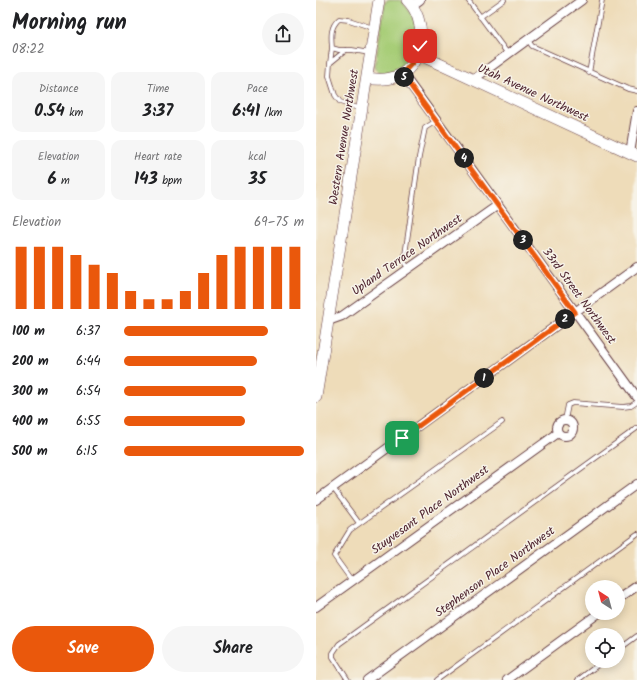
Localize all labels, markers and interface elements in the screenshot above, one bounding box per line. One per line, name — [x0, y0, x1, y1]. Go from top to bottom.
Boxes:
text: Morning run — [12, 6, 127, 41]
button: share — [262, 13, 304, 55]
pin — [403, 29, 437, 63]
icon: check — [409, 35, 431, 57]
text: 08:22 — [12, 39, 45, 60]
street label: Utah Avenue Northwest — [474, 59, 592, 127]
street label: Western Avenue Northwest — [324, 67, 364, 206]
pin: 5 — [394, 67, 414, 87]
text: 5 — [401, 68, 407, 86]
text: Distance — [39, 80, 78, 98]
text: Time — [147, 80, 169, 98]
text: Pace — [247, 80, 268, 98]
text: 0.54 — [34, 98, 65, 125]
text: 3:37 — [143, 98, 173, 125]
text: 6:41 — [232, 98, 260, 125]
text: km — [65, 104, 83, 122]
text: /km — [260, 104, 282, 122]
text: Elevation — [38, 148, 79, 166]
text: Heart rate — [134, 148, 182, 166]
text: kcal — [248, 148, 266, 166]
pin: 4 — [454, 148, 474, 168]
text: 4 — [461, 149, 467, 167]
text: 6 — [47, 166, 57, 193]
text: 143 — [134, 166, 158, 193]
text: 35 — [248, 166, 266, 193]
text: m — [57, 172, 70, 190]
text: bpm — [158, 172, 182, 190]
street label: Upland Terrace Northwest — [348, 209, 467, 300]
text: Elevation — [12, 212, 61, 233]
text: 69–75 m — [254, 212, 304, 233]
pin: 3 — [513, 230, 533, 250]
text: 3 — [520, 231, 526, 249]
street label: 33rd Street Northwest — [537, 244, 621, 349]
pin: 2 — [555, 309, 575, 329]
text: 2 — [562, 310, 568, 328]
text: 100 m — [12, 321, 45, 342]
text: 6:37 — [76, 321, 100, 342]
text: 200 m — [12, 351, 49, 372]
text: 6:44 — [76, 351, 101, 372]
pin: 1 — [474, 368, 494, 388]
text: 1 — [482, 369, 486, 387]
text: 300 m — [12, 381, 48, 402]
text: 6:54 — [76, 381, 101, 402]
text: 400 m — [12, 411, 48, 432]
text: 6:55 — [76, 411, 100, 432]
pin — [385, 421, 419, 455]
icon: arrive — [391, 427, 413, 449]
text: 500 m — [12, 441, 48, 462]
text: 6:15 — [76, 441, 98, 462]
street label: Stuyvesant Place Northwest — [367, 460, 493, 559]
street label: Stephenson Place Northwest — [431, 522, 559, 622]
north arrow — [585, 580, 625, 620]
map controls — [585, 580, 625, 668]
button: Save — [12, 626, 154, 672]
button: Share — [162, 626, 304, 672]
button: locate — [585, 628, 625, 668]

